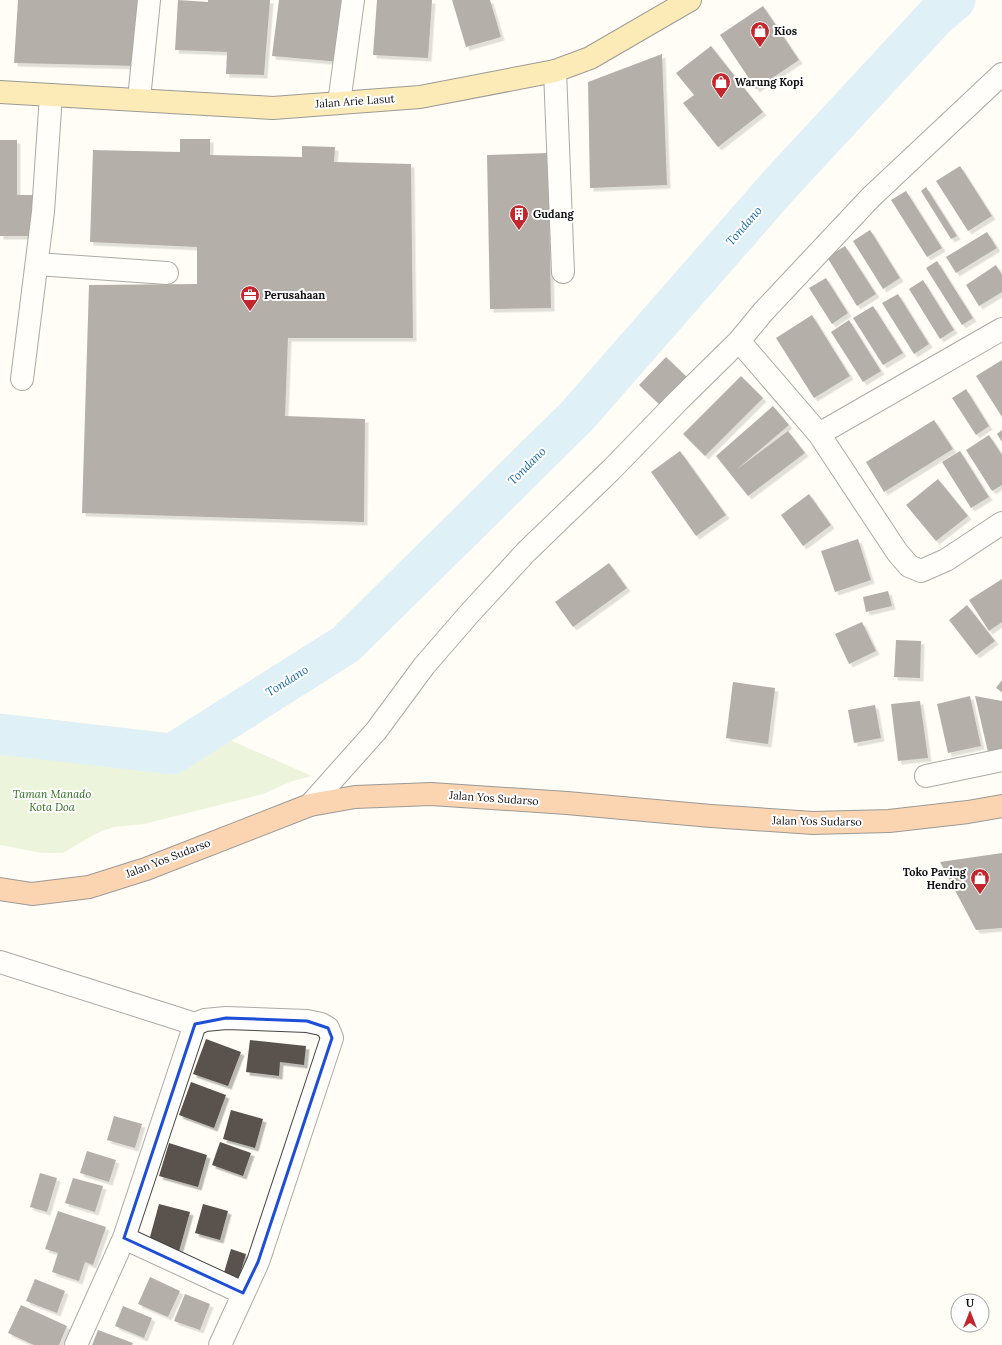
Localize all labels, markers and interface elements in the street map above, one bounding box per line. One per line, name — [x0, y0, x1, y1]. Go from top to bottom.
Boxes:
shop icon: Kios — [749, 20, 771, 48]
place label: Kios — [774, 24, 797, 38]
shop icon: Warung Kopi — [710, 71, 732, 99]
place label: Warung Kopi — [735, 75, 804, 89]
street label: Jalan Arie Lasut — [314, 91, 396, 111]
building icon: Gudang — [508, 203, 530, 231]
water label: Tondano — [722, 203, 765, 249]
place label: Gudang — [533, 207, 574, 221]
office icon: Perusahaan — [239, 284, 261, 312]
place label: Perusahaan — [264, 288, 325, 302]
water label: Tondano — [505, 444, 549, 488]
water label: Tondano — [263, 662, 311, 700]
park label: Taman Manado Kota Doa — [13, 787, 91, 814]
street label: Jalan Yos Sudarso — [448, 788, 539, 808]
street label: Jalan Yos Sudarso — [771, 813, 862, 829]
street label: Jalan Yos Sudarso — [123, 835, 212, 881]
place label: Toko Paving Hendro — [903, 865, 967, 892]
shop icon: Toko Paving Hendro — [969, 867, 991, 895]
north arrow — [950, 1293, 990, 1333]
text: U — [966, 1296, 975, 1310]

